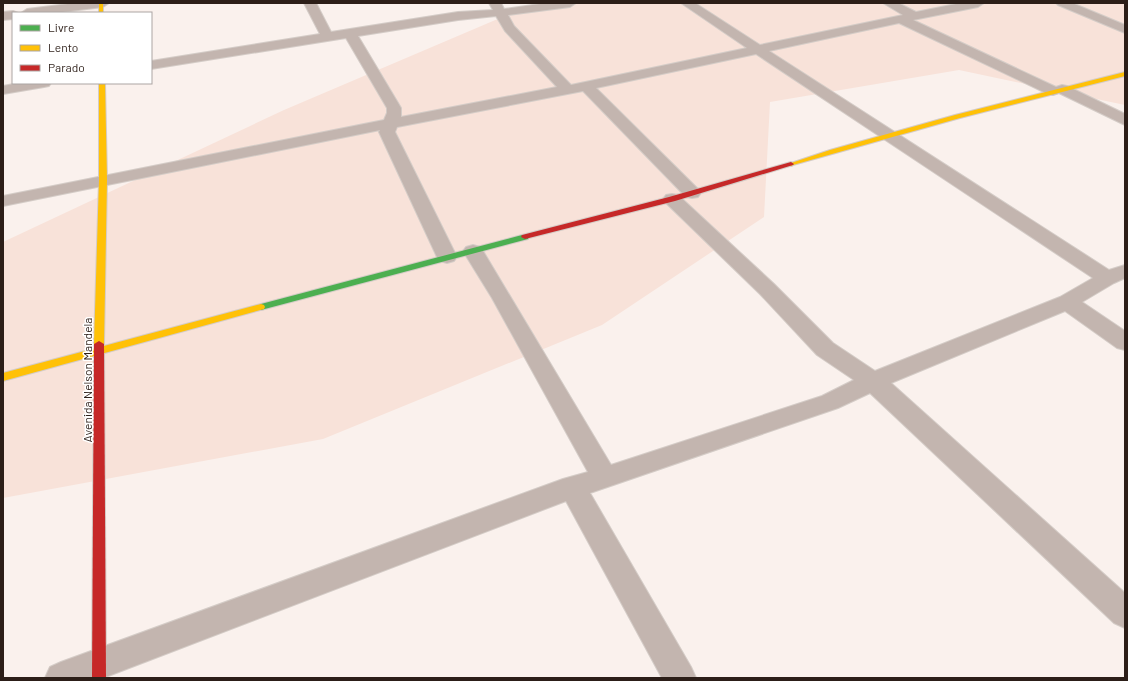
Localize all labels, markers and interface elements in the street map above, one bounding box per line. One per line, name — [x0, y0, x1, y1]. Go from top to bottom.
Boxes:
legend — [12, 12, 152, 84]
text: Livre — [48, 20, 74, 34]
text: Lento — [48, 40, 78, 54]
text: Parado — [48, 60, 85, 74]
street label: Avenida Nelson Mandela — [80, 318, 94, 442]

